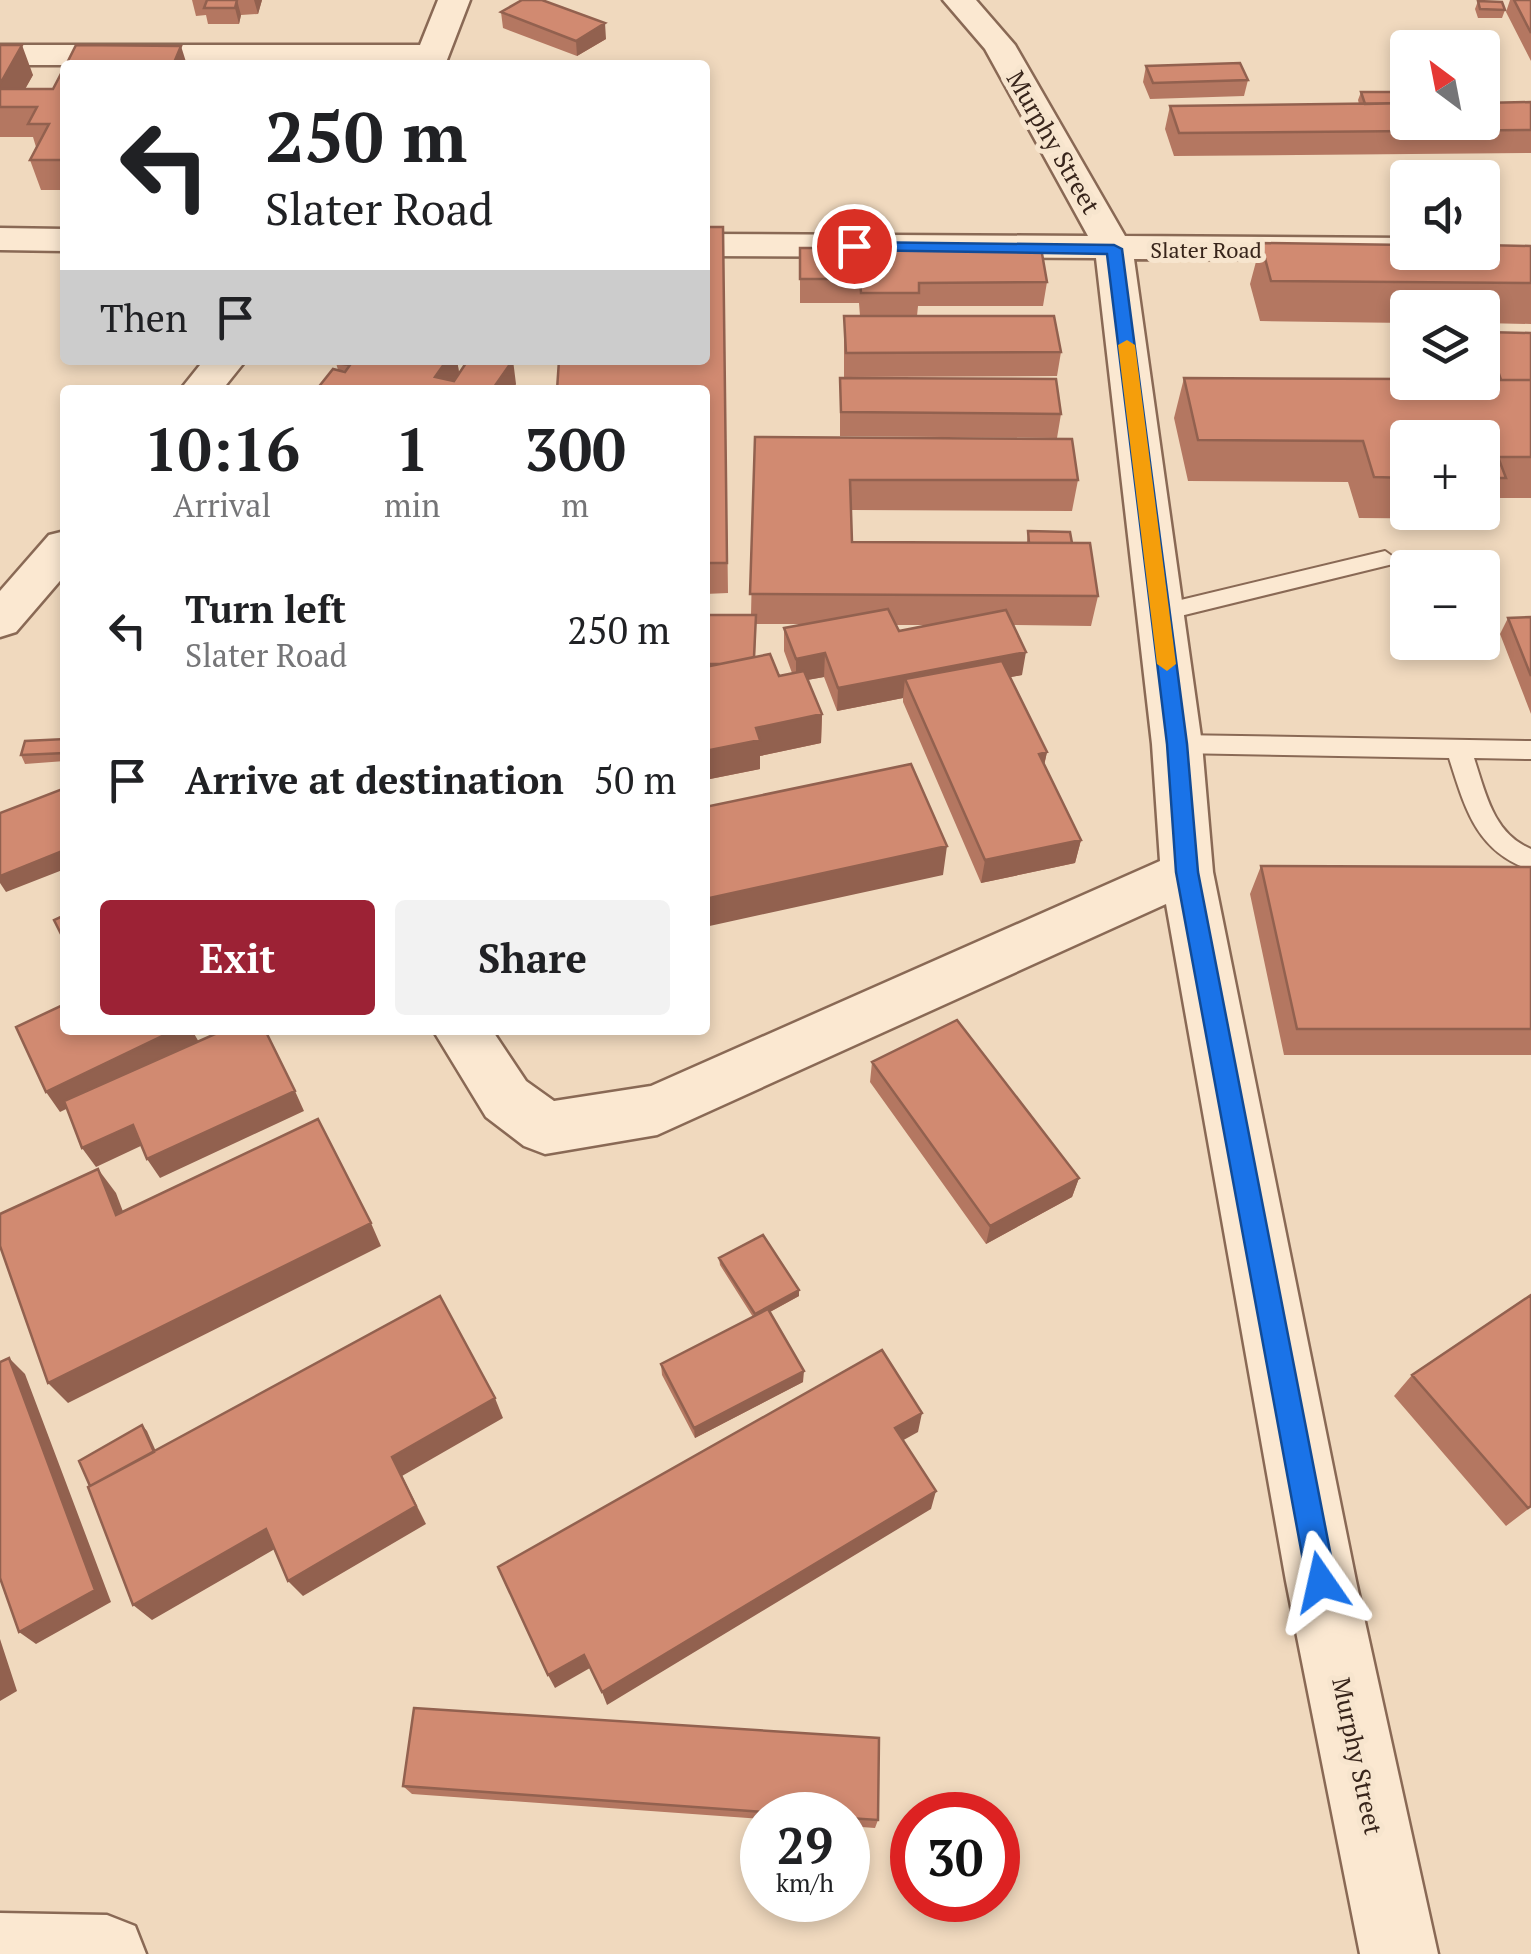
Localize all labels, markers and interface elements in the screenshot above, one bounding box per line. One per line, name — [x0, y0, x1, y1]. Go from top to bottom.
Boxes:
north arrow — [1390, 30, 1500, 140]
map controls — [1390, 30, 1500, 660]
street label: Murphy Street — [1000, 65, 1108, 219]
text: 250 m — [265, 89, 467, 182]
icon: left — [100, 100, 230, 230]
button: sound — [1390, 160, 1500, 270]
text: Slater Road — [265, 178, 493, 238]
pin — [812, 204, 897, 289]
icon: arrive — [827, 219, 882, 274]
street label: Slater Road — [1150, 235, 1262, 264]
icon: arrive — [208, 290, 263, 345]
button: layers — [1390, 290, 1500, 400]
text: Then — [100, 293, 188, 343]
text: 10:16 — [144, 409, 300, 488]
text: 1 — [395, 409, 429, 488]
text: 300 — [524, 409, 626, 488]
button: + — [1390, 420, 1500, 530]
text: Arrival — [173, 484, 271, 526]
text: min — [384, 484, 440, 526]
text: m — [561, 484, 589, 526]
button: − — [1390, 550, 1500, 660]
text: Turn left — [185, 584, 346, 634]
icon: left — [100, 603, 155, 658]
text: 250 m — [567, 605, 670, 655]
text: Slater Road — [185, 634, 347, 676]
icon: arrive — [100, 753, 155, 808]
text: Arrive at destination — [185, 755, 564, 805]
text: 50 m — [594, 755, 676, 805]
button: Exit — [100, 900, 375, 1015]
button: Share — [395, 900, 670, 1015]
position arrow — [1269, 1530, 1373, 1634]
street label: Murphy Street — [1325, 1674, 1391, 1838]
speed limit sign: 30 — [890, 1792, 1020, 1922]
text: 29 — [777, 1812, 833, 1878]
text: km/h — [776, 1866, 834, 1899]

